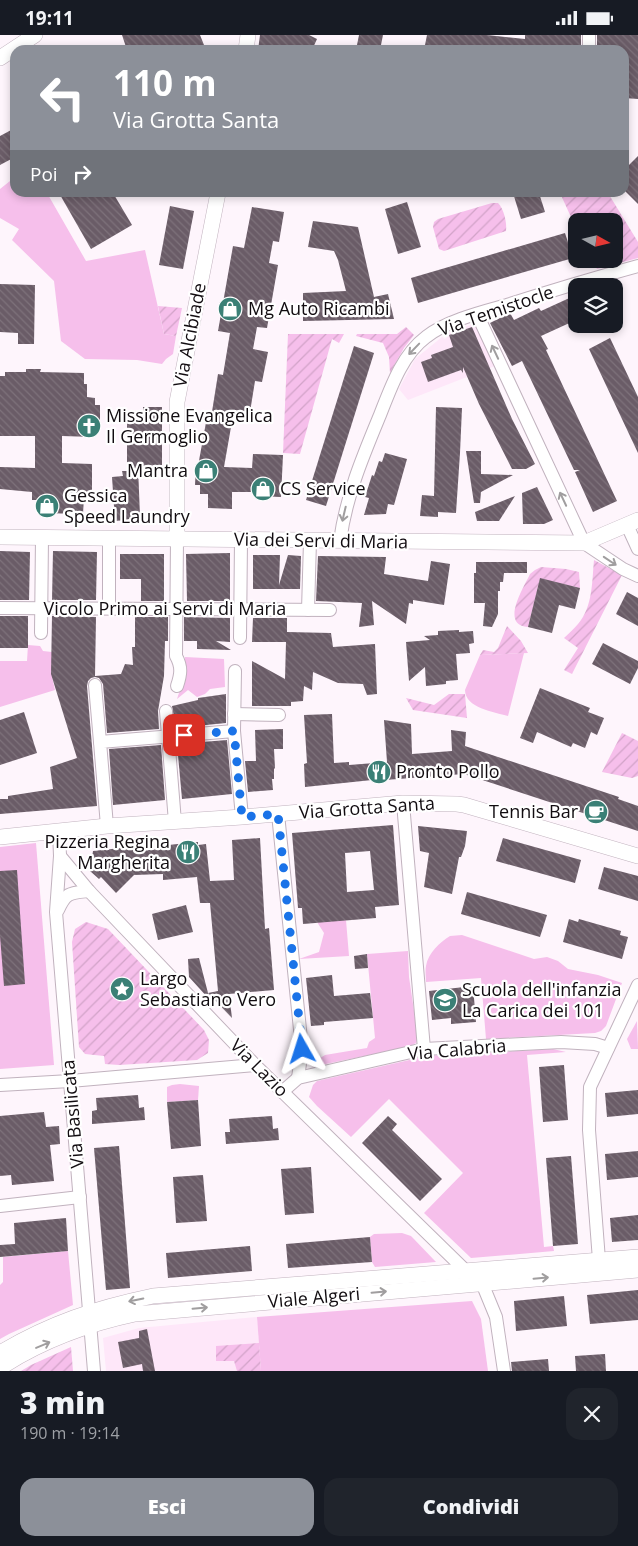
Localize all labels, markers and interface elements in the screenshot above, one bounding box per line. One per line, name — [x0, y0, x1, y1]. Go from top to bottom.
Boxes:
text: 19:11 — [25, 5, 74, 31]
text: 110 m — [113, 59, 217, 106]
icon: left — [30, 65, 95, 130]
text: Via Grotta Santa — [113, 104, 279, 134]
icon: right — [68, 160, 96, 188]
text: Poi — [30, 161, 58, 187]
north arrow — [568, 213, 622, 267]
map controls — [568, 213, 623, 333]
button: layers — [568, 278, 623, 333]
street label: Via Temistocle — [435, 279, 556, 341]
street label: Via Alcibiade — [167, 281, 211, 389]
shop icon: Mg Auto Ricambi — [217, 296, 243, 322]
place label: Mg Auto Ricambi — [248, 296, 389, 320]
one-way arrow — [408, 343, 420, 355]
one-way arrow — [490, 345, 499, 360]
place label: Missione Evangelica Il Germoglio — [106, 403, 273, 448]
church icon: Missione Evangelica Il Germoglio — [76, 413, 102, 439]
place label: Mantra — [127, 458, 188, 482]
shop icon: Mantra — [193, 458, 219, 484]
shop icon: CS Service — [250, 476, 276, 502]
place label: CS Service — [280, 476, 365, 500]
place label: Gessica Speed Laundry — [64, 483, 191, 528]
one-way arrow — [558, 492, 568, 507]
shop icon: Gessica Speed Laundry — [34, 493, 60, 519]
one-way arrow — [339, 505, 348, 521]
street label: Via dei Servi di Maria — [234, 526, 408, 554]
one-way arrow — [603, 556, 617, 566]
street label: Vicolo Primo ai Servi di Maria — [44, 596, 286, 620]
pin — [163, 714, 205, 756]
icon: arrive — [170, 721, 198, 749]
restaurant icon: Pronto Pollo — [366, 759, 392, 785]
place label: Pronto Pollo — [396, 759, 500, 783]
street label: Via Grotta Santa — [298, 790, 436, 824]
place label: Tennis Bar — [489, 799, 579, 823]
cafe icon: Tennis Bar — [583, 799, 609, 825]
place label: Pizzeria Regina Margherita — [44, 829, 170, 874]
restaurant icon: Pizzeria Regina Margherita — [175, 839, 201, 865]
place label: Largo Sebastiano Vero — [140, 966, 276, 1011]
place icon: Largo Sebastiano Vero — [109, 976, 135, 1002]
place label: Scuola dell'infanzia La Carica dei 101 — [462, 977, 621, 1022]
school or university icon: Scuola dell'infanzia La Carica dei 101 — [432, 987, 458, 1013]
position arrow — [275, 1022, 327, 1074]
street label: Via Lazio — [225, 1033, 294, 1102]
street label: Via Calabria — [407, 1033, 507, 1065]
street label: Via Basilicata — [55, 1059, 89, 1169]
one-way arrow — [533, 1274, 549, 1283]
street label: Viale Algeri — [267, 1281, 361, 1313]
one-way arrow — [371, 1287, 387, 1297]
one-way arrow — [129, 1296, 145, 1305]
one-way arrow — [192, 1303, 208, 1313]
one-way arrow — [35, 1339, 50, 1349]
text: 3 min — [20, 1382, 105, 1423]
button: close — [566, 1388, 618, 1440]
text: 190 m · 19:14 — [20, 1422, 120, 1444]
button: Esci — [20, 1478, 314, 1536]
button: Condividi — [324, 1478, 618, 1536]

